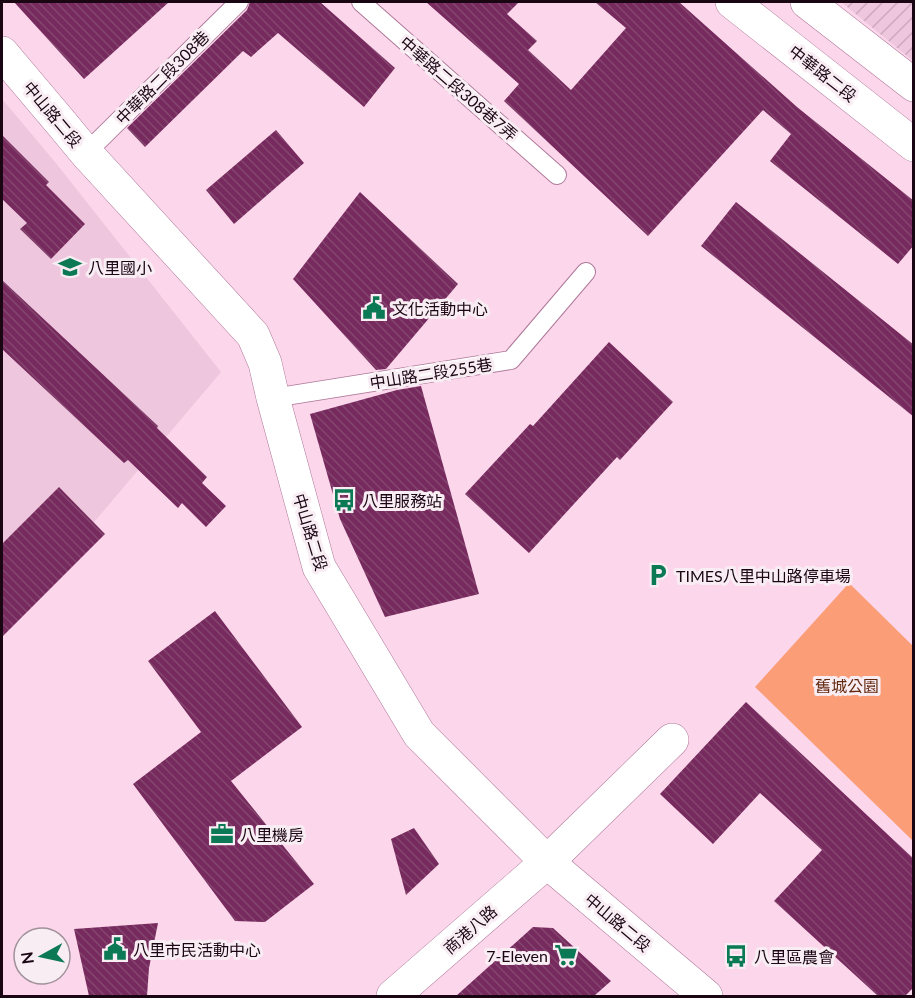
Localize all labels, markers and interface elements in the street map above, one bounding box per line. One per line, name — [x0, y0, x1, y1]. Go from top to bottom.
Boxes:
street label: 中華路二段308巷 — [111, 26, 213, 128]
street label: 中華路二段308巷7弄 — [396, 32, 522, 144]
street label: 中華路二段 — [786, 41, 860, 105]
street label: 中山路二段 — [20, 77, 86, 151]
school or university icon: 八里國小 — [57, 254, 83, 280]
place label: 八里國小 — [88, 258, 152, 277]
public building icon: 文化活動中心 — [361, 295, 387, 321]
place label: 文化活動中心 — [392, 299, 488, 318]
street label: 中山路二段255巷 — [368, 354, 494, 392]
bus stop icon: 八里服務站 — [331, 487, 357, 513]
street label: 中山路二段 — [290, 491, 332, 573]
place label: 八里服務站 — [362, 491, 442, 510]
parking icon: TIMES八里中山路停車場 — [645, 562, 671, 588]
place label: TIMES八里中山路停車場 — [676, 566, 851, 585]
park label: 舊城公園 — [815, 676, 879, 695]
office icon: 八里機房 — [209, 821, 235, 847]
place label: 八里機房 — [240, 825, 304, 844]
street label: 中山路二段 — [581, 889, 655, 955]
street label: 商港八路 — [440, 901, 500, 957]
north arrow — [12, 926, 72, 986]
public building icon: 八里市民活動中心 — [102, 936, 128, 962]
place label: 八里市民活動中心 — [133, 940, 261, 959]
supermarket icon: 7-Eleven — [553, 942, 579, 968]
bus stop icon: 八里區農會 — [723, 943, 749, 969]
place label: 7-Eleven — [486, 946, 548, 965]
place label: 八里區農會 — [754, 947, 834, 966]
text: N — [16, 951, 37, 966]

